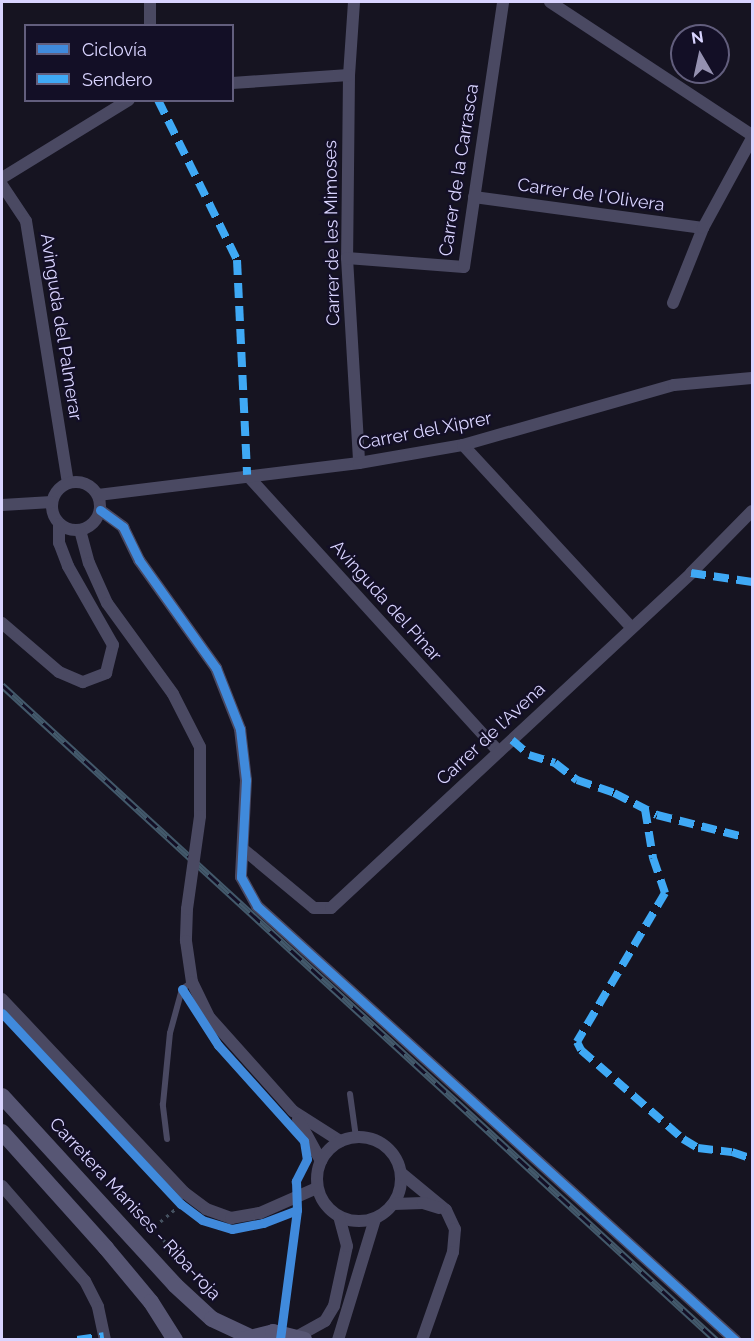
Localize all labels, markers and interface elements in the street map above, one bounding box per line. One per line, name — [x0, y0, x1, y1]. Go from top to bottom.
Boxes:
legend — [24, 24, 234, 102]
north arrow — [670, 24, 730, 84]
text: N — [690, 27, 705, 48]
text: Ciclovía — [82, 39, 147, 60]
text: Sendero — [82, 69, 153, 90]
street label: Carrer de la Carrasca — [435, 82, 483, 258]
street label: Carrer de les Mimoses — [320, 140, 344, 326]
street label: Carrer de l'Olivera — [516, 174, 666, 216]
street label: Avinguda del Palmerar — [36, 232, 86, 422]
street label: Carrer del Xiprer — [356, 407, 494, 455]
street label: Avinguda del Pinar — [326, 536, 446, 666]
street label: Carrer de l'Avena — [432, 678, 550, 790]
street label: Carretera Manises - Riba-roja — [45, 1113, 225, 1305]

